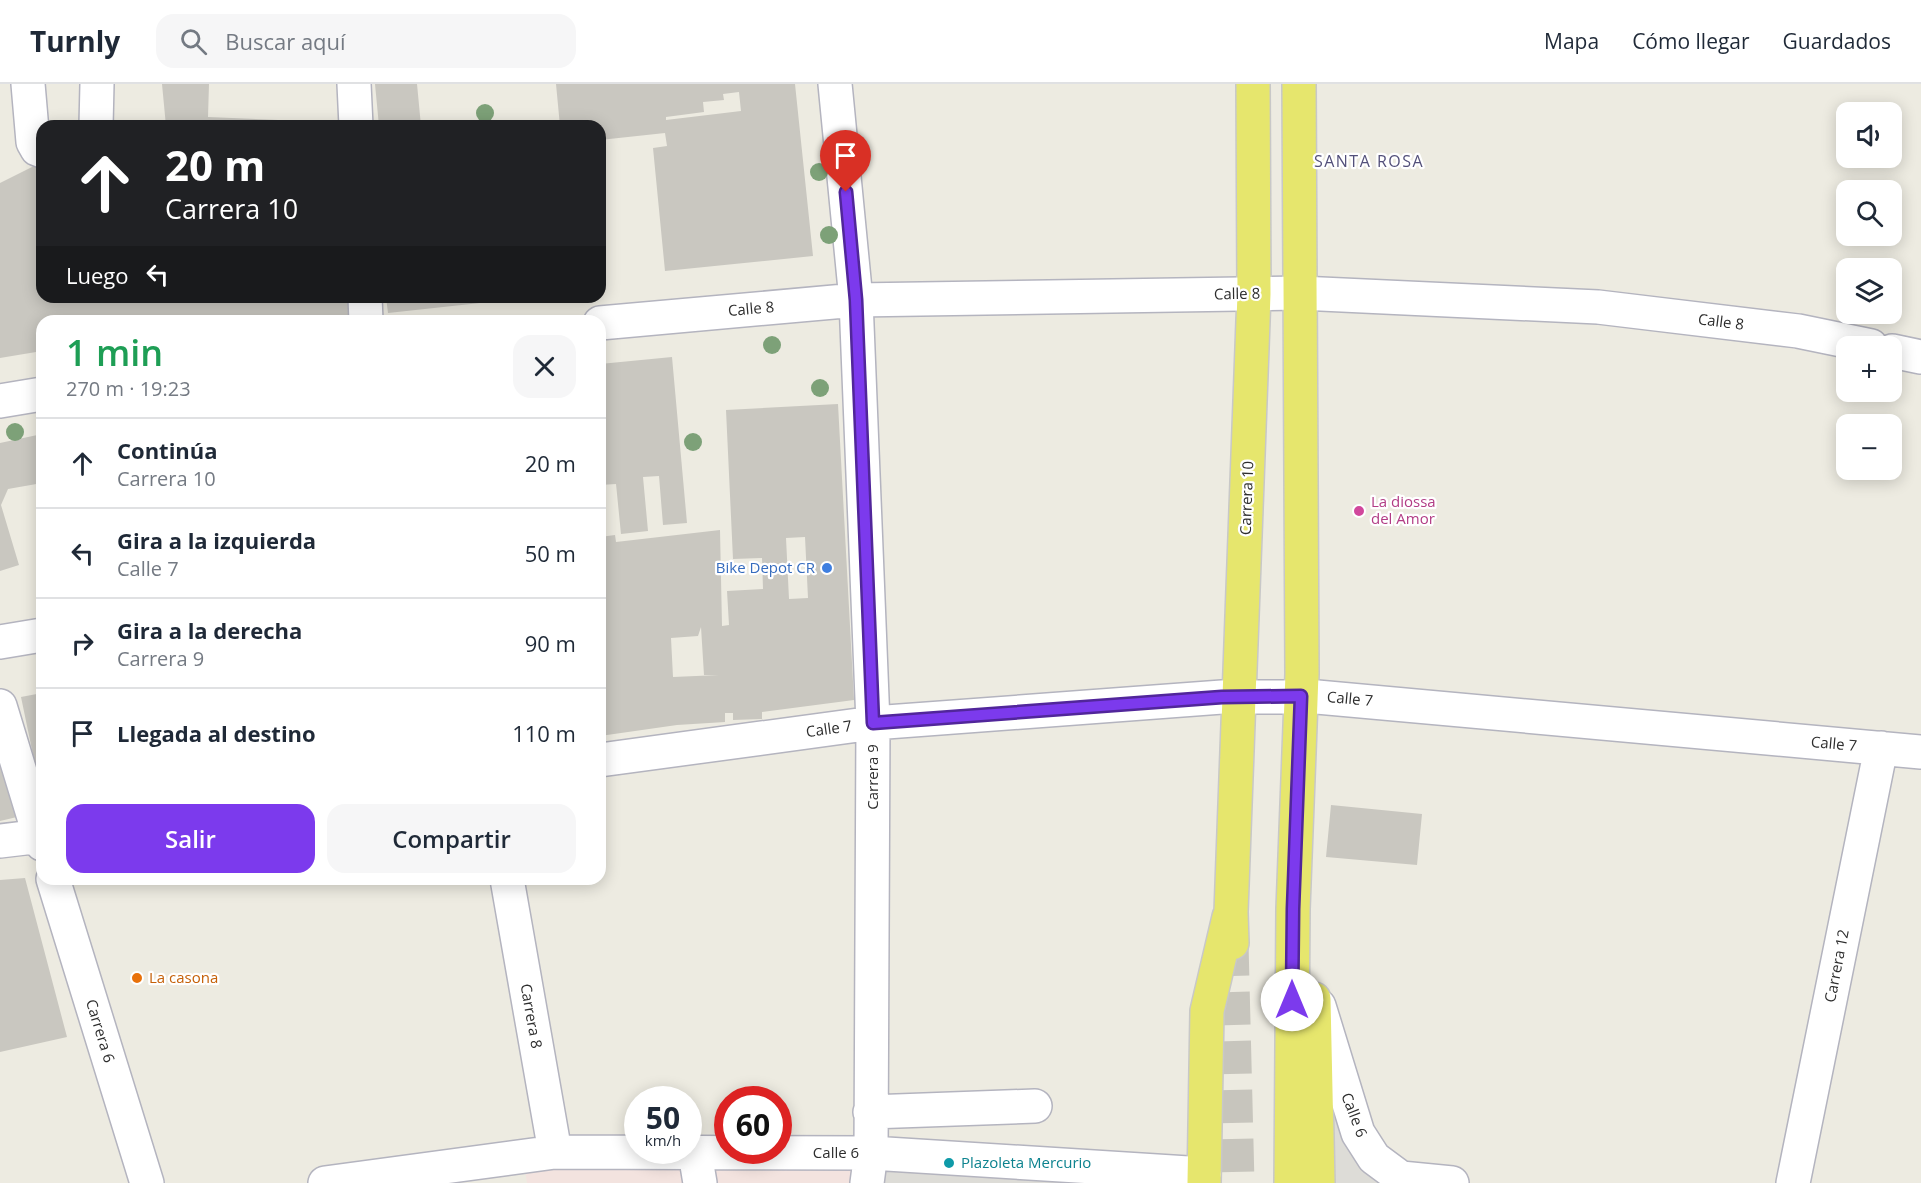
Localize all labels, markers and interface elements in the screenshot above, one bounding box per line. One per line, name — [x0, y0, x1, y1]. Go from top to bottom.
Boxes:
search box — [156, 14, 576, 68]
text: Turnly — [30, 22, 120, 60]
icon: search — [177, 25, 210, 58]
text: Buscar aquí — [225, 26, 346, 56]
text: Mapa — [1544, 27, 1599, 55]
text: Cómo llegar — [1632, 27, 1750, 55]
text: Guardados — [1783, 27, 1891, 55]
map controls — [1836, 102, 1902, 480]
button: sound — [1836, 102, 1902, 168]
pin — [820, 130, 871, 192]
text: 20 m — [165, 136, 265, 193]
icon: arrive — [829, 139, 862, 172]
icon: ahead — [66, 144, 144, 222]
district label: SANTA ROSA — [1314, 150, 1424, 172]
button: search — [1836, 180, 1902, 246]
text: Carrera 10 — [165, 190, 298, 227]
icon: left — [141, 258, 174, 291]
button: layers — [1836, 258, 1902, 324]
text: Luego — [66, 260, 129, 290]
street label: Calle 8 — [1214, 283, 1260, 303]
street label: Calle 8 — [727, 296, 775, 320]
street label: Calle 8 — [1697, 308, 1745, 334]
text: 1 min — [66, 328, 163, 377]
button: close — [513, 335, 576, 398]
button: + — [1836, 336, 1902, 402]
text: 270 m · 19:23 — [66, 375, 191, 402]
button: − — [1836, 414, 1902, 480]
text: Continúa — [117, 435, 218, 465]
icon: ahead — [66, 447, 99, 480]
text: 20 m — [525, 448, 576, 478]
street label: Carrera 10 — [1235, 461, 1257, 535]
text: Carrera 10 — [117, 465, 216, 492]
place label: La diossa del Amor — [1371, 491, 1436, 528]
marker: La diossa del Amor — [1352, 504, 1366, 518]
text: Gira a la izquierda — [117, 525, 316, 555]
icon: left — [66, 537, 99, 570]
text: 50 m — [525, 538, 576, 568]
text: Calle 7 — [117, 555, 179, 582]
place label: Bike Depot CR — [716, 557, 816, 577]
marker: Bike Depot CR — [820, 561, 834, 575]
text: Gira a la derecha — [117, 615, 302, 645]
icon: right — [66, 627, 99, 660]
text: 90 m — [525, 628, 576, 658]
text: Carrera 9 — [117, 645, 204, 672]
street label: Calle 7 — [1326, 686, 1374, 710]
street label: Calle 7 — [805, 715, 853, 741]
icon: arrive — [66, 717, 99, 750]
text: Llegada al destino — [117, 718, 316, 748]
text: 110 m — [512, 718, 576, 748]
street label: Calle 7 — [1810, 731, 1858, 755]
street label: Carrera 9 — [862, 744, 882, 810]
button: Salir — [66, 804, 315, 873]
button: Compartir — [327, 804, 576, 873]
street label: Carrera 12 — [1819, 928, 1853, 1004]
place label: La casona — [149, 967, 218, 987]
position arrow — [1260, 968, 1324, 1032]
marker: La casona — [130, 971, 144, 985]
street label: Carrera 8 — [516, 982, 548, 1050]
street label: Carrera 6 — [82, 997, 120, 1065]
speed limit sign: 60 — [714, 1086, 792, 1164]
street label: Calle 6 — [1337, 1089, 1373, 1140]
text: 50 — [646, 1097, 680, 1138]
text: km/h — [645, 1130, 681, 1150]
street label: Calle 6 — [813, 1142, 859, 1162]
place label: Plazoleta Mercurio — [961, 1152, 1091, 1172]
marker: Plazoleta Mercurio — [942, 1156, 956, 1170]

